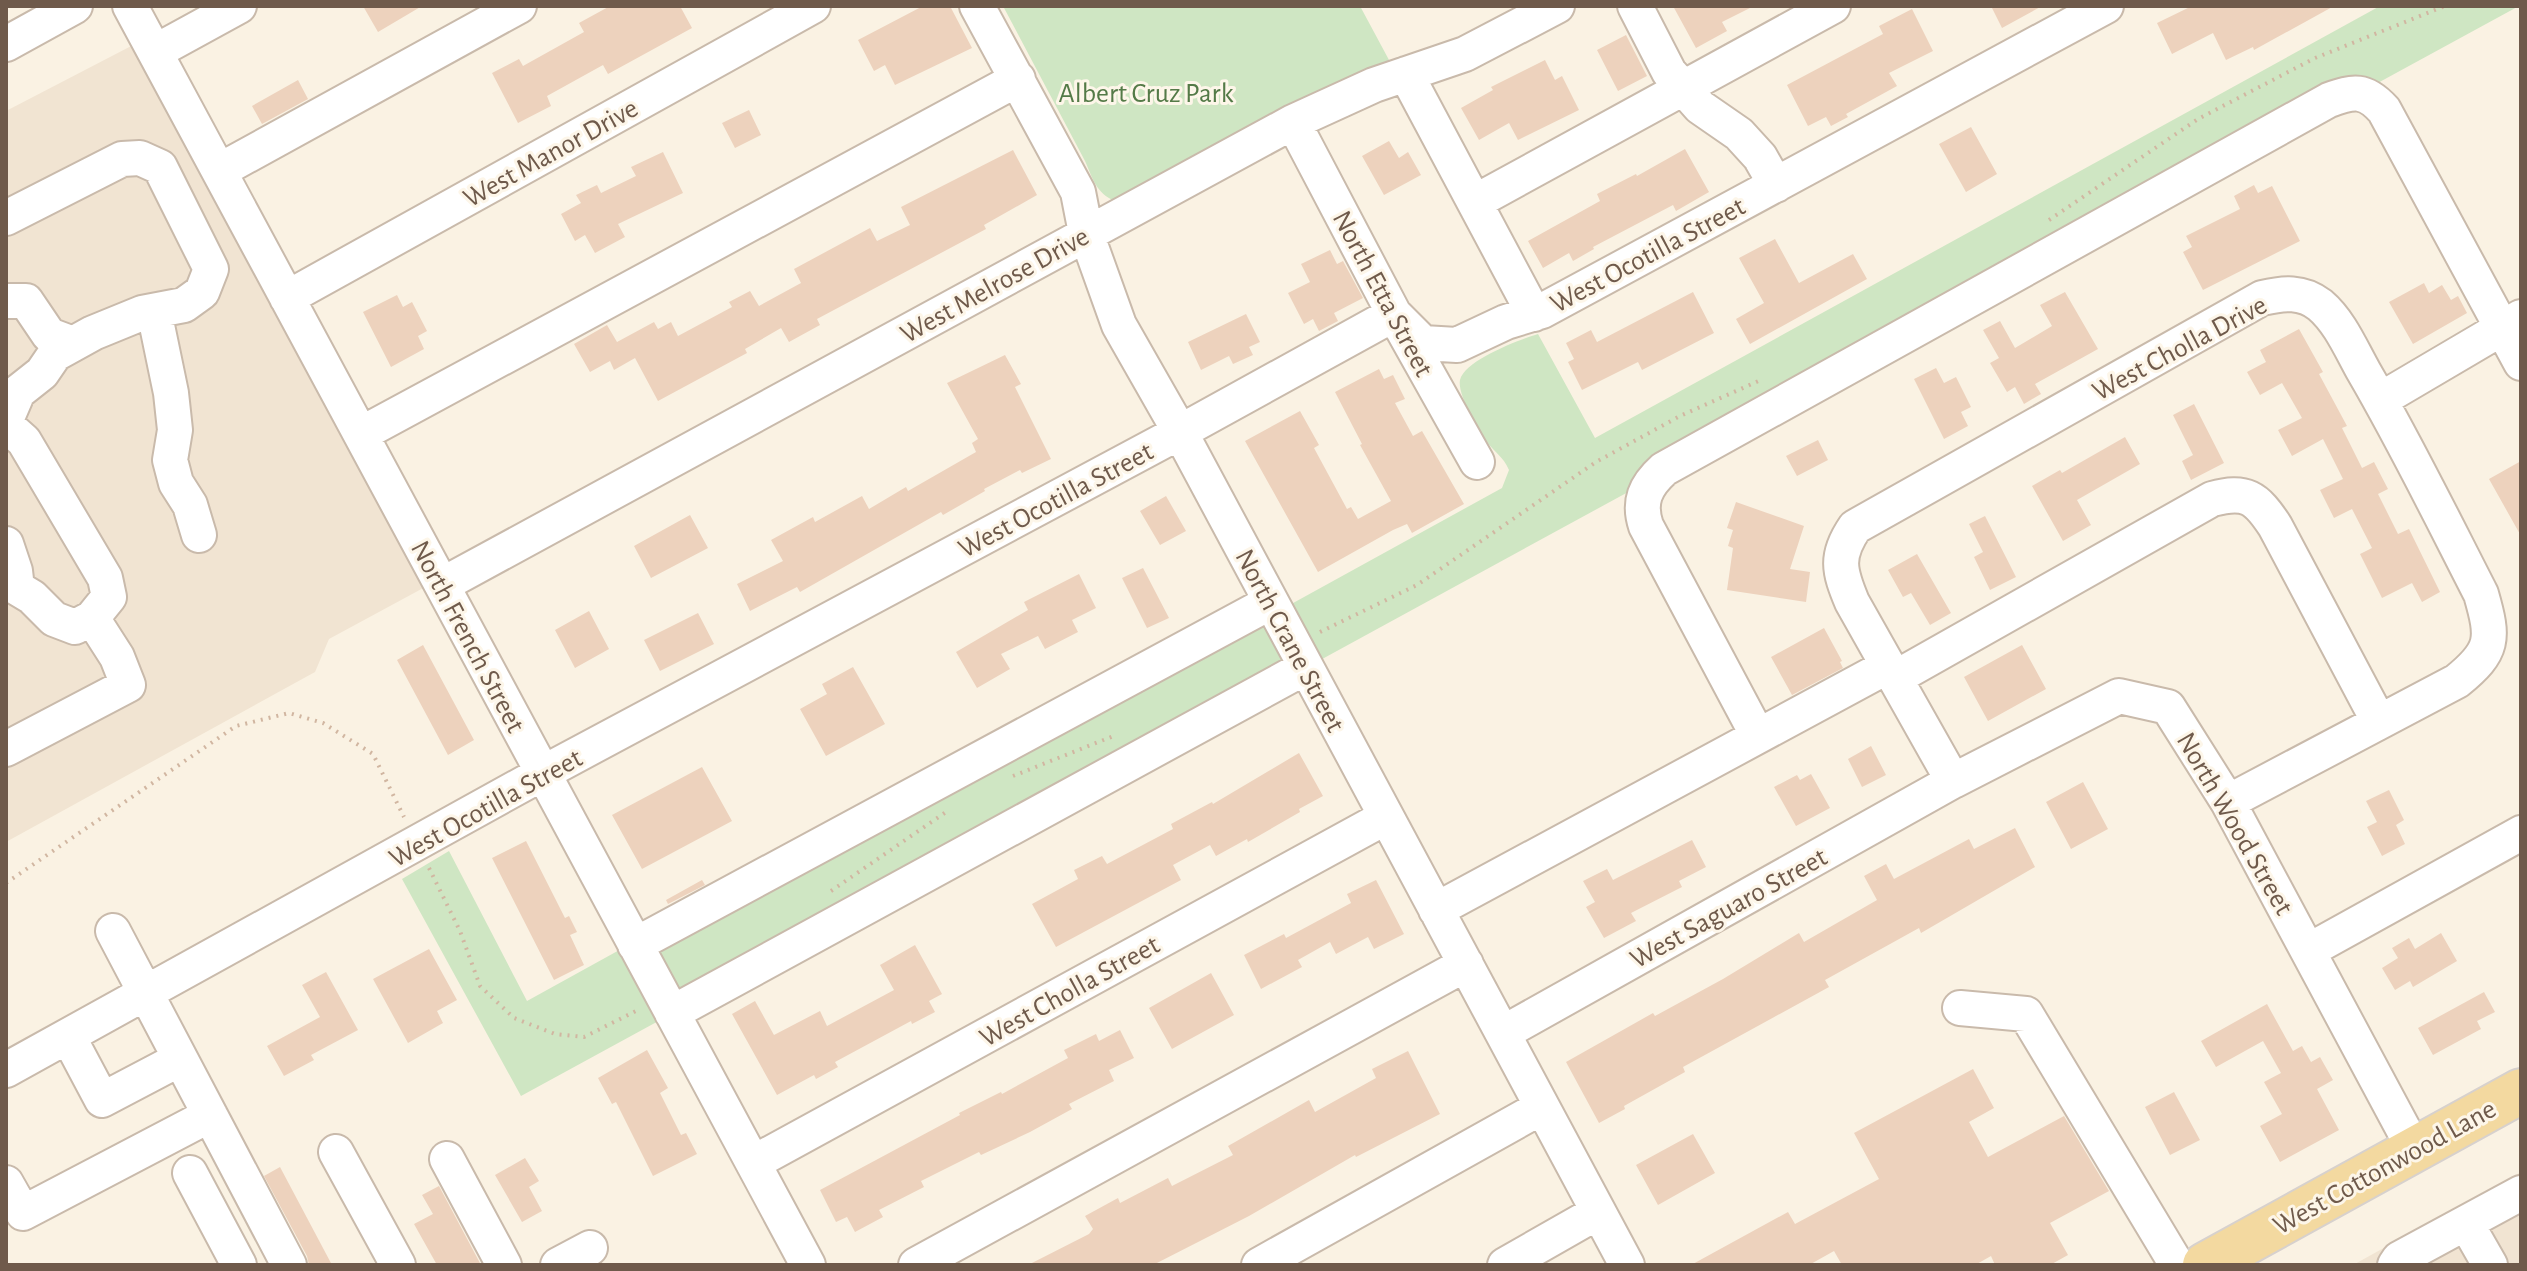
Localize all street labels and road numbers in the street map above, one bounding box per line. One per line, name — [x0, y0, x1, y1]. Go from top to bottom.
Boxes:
street label: West Manor Drive — [459, 94, 643, 213]
street label: West Ocotilla Street — [1546, 193, 1750, 319]
street label: North Etta Street — [1327, 206, 1438, 382]
street label: West Melrose Drive — [896, 222, 1094, 349]
street label: West Cholla Drive — [2088, 291, 2272, 406]
street label: West Ocotilla Street — [954, 438, 1158, 564]
street label: North French Street — [405, 537, 530, 737]
street label: North Crane Street — [1229, 545, 1349, 737]
street label: North Wood Street — [2171, 728, 2298, 920]
street label: West Ocotilla Street — [385, 744, 587, 873]
street label: West Saguaro Street — [1626, 843, 1832, 974]
street label: West Cholla Street — [975, 931, 1165, 1053]
street label: West Cottonwood Lane — [2269, 1095, 2501, 1241]

